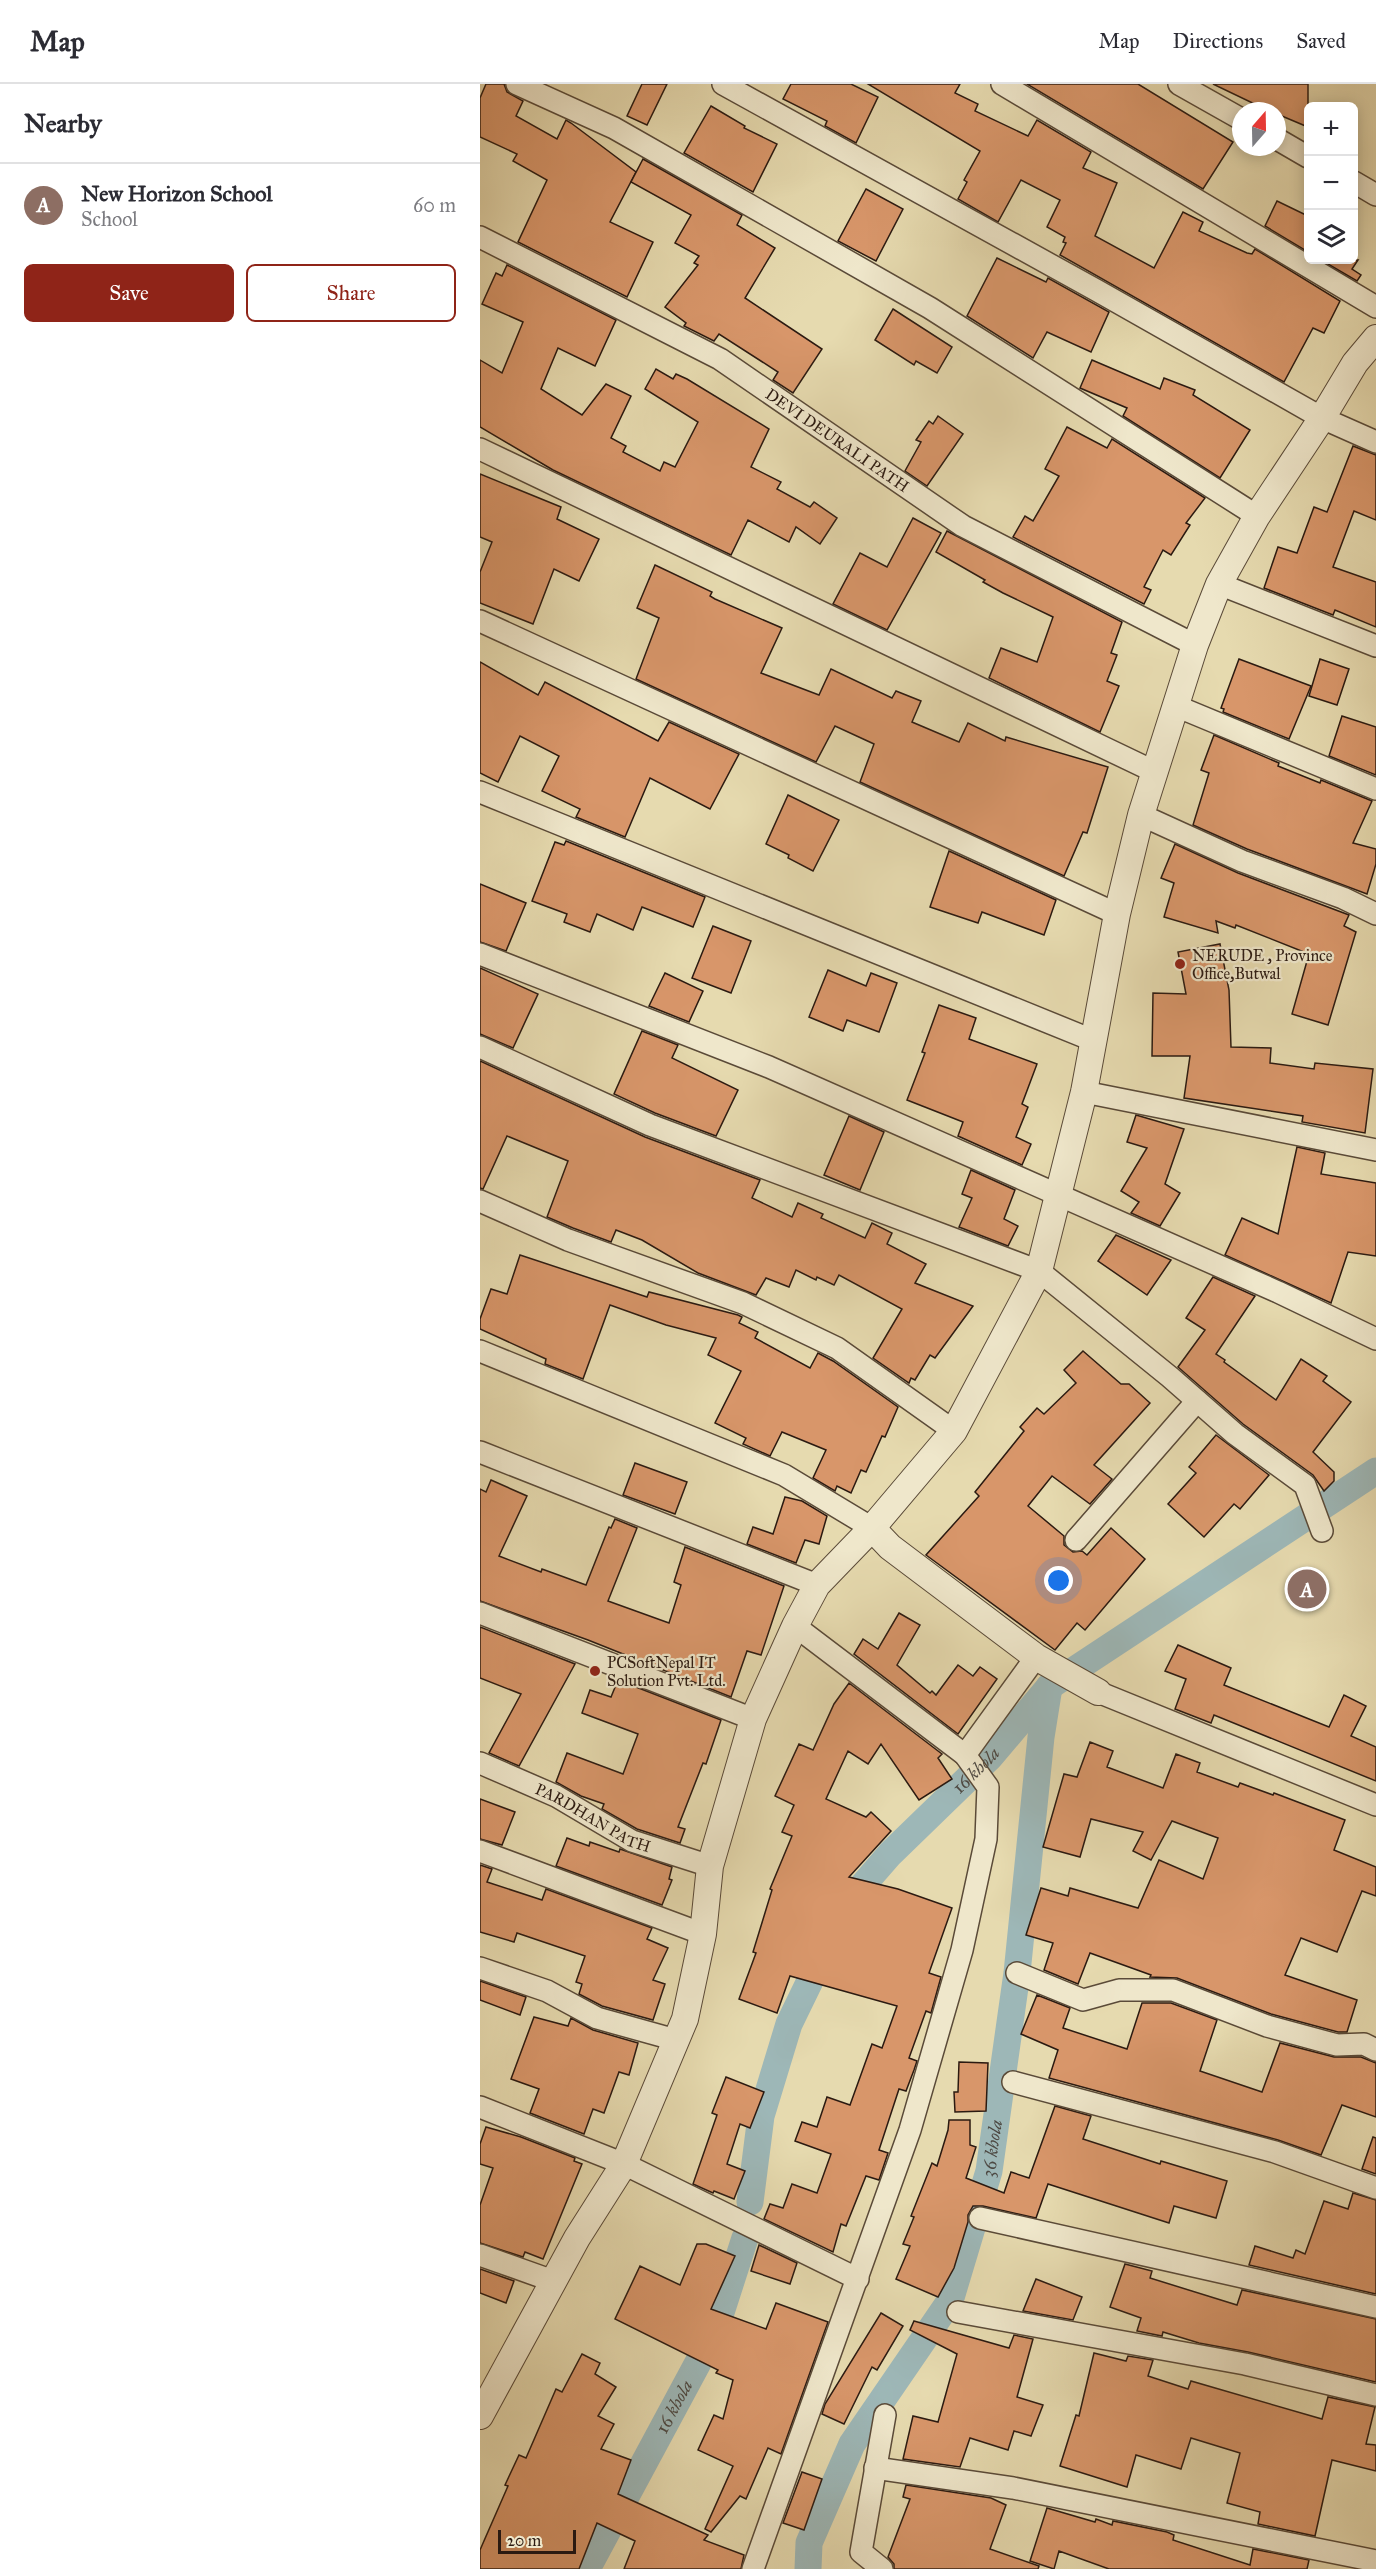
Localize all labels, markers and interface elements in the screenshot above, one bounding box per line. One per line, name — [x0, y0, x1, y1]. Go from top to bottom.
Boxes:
text: Map — [30, 24, 85, 59]
text: Map — [1099, 28, 1140, 54]
text: Directions — [1173, 28, 1263, 54]
text: Saved — [1296, 28, 1346, 54]
north arrow — [1232, 102, 1286, 156]
map controls — [1304, 102, 1358, 264]
button: + — [1304, 102, 1358, 156]
text: Nearby — [24, 107, 102, 139]
button: − — [1304, 156, 1358, 210]
text: New Horizon School — [81, 180, 272, 207]
text: A — [37, 193, 50, 217]
text: 60 m — [413, 193, 456, 217]
text: School — [81, 207, 138, 231]
button: layers — [1304, 210, 1358, 264]
button: Save — [24, 264, 234, 322]
button: Share — [246, 264, 456, 322]
street label: DEVI DEURALI PATH — [762, 384, 913, 496]
place label: NERUDE , Province Office,Butwal — [1192, 946, 1333, 983]
marker: NERUDE , Province Office,Butwal — [1173, 957, 1187, 971]
your location — [1044, 1566, 1073, 1595]
pin: A — [1288, 1566, 1326, 1612]
place label: PCSoftNepal IT Solution Pvt. Ltd. — [607, 1653, 726, 1690]
marker: PCSoftNepal IT Solution Pvt. Ltd. — [588, 1664, 602, 1678]
water label: 16 khola — [948, 1743, 1005, 1798]
street label: PARDHAN PATH — [533, 1779, 653, 1856]
water label: 36 khola — [977, 2118, 1007, 2180]
water label: 16 khola — [651, 2376, 698, 2437]
scale bar — [498, 2527, 576, 2554]
text: 20 m — [507, 2531, 541, 2550]

